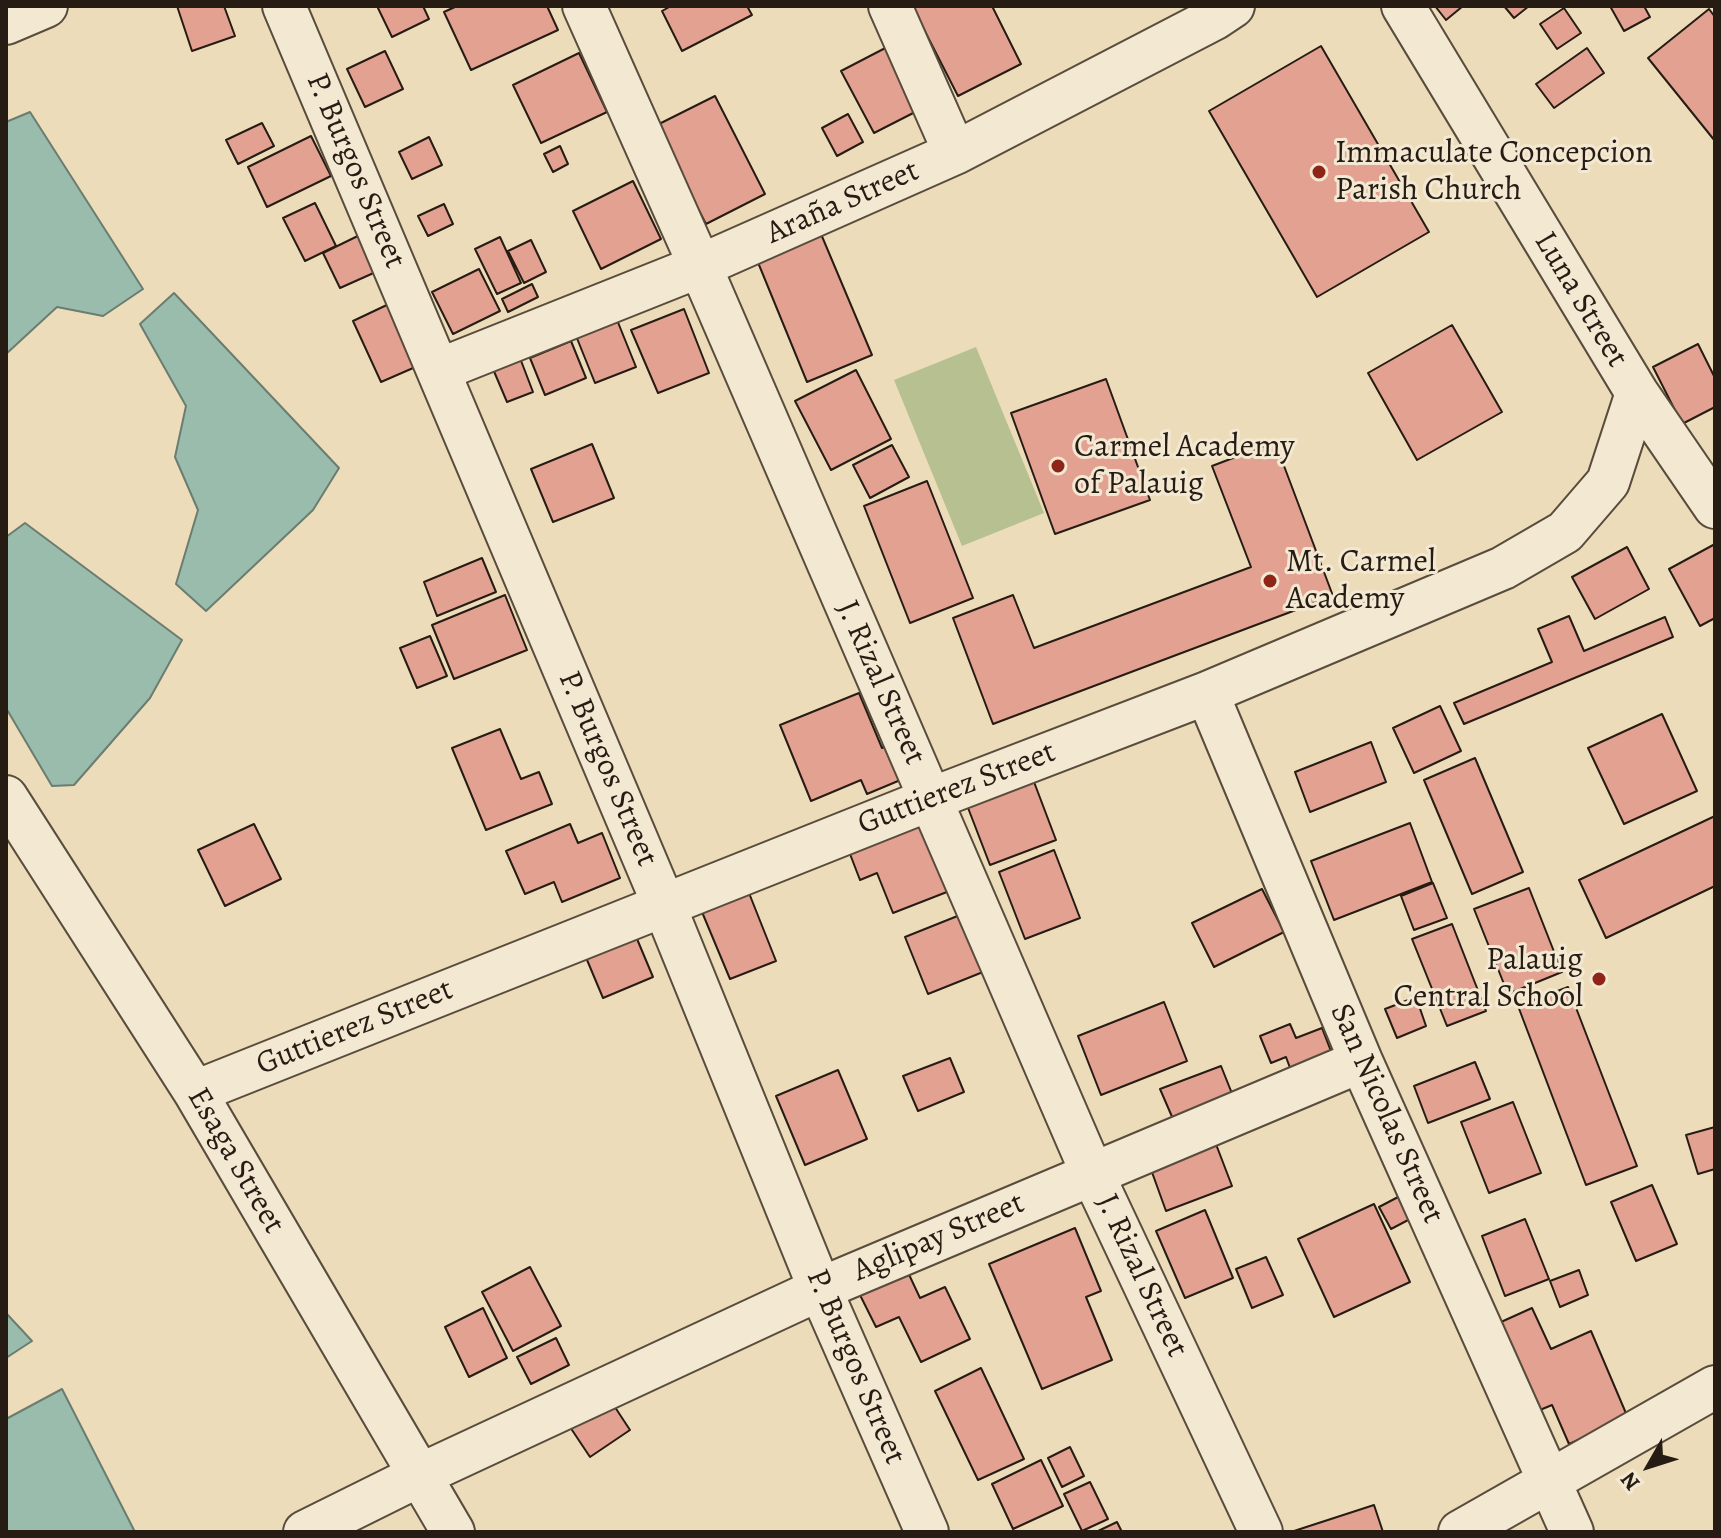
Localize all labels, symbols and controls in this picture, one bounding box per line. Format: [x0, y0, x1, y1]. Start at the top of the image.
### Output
street label: P. Burgos Street [297, 68, 413, 274]
place label: Immaculate Concepcion Parish Church [1335, 135, 1652, 210]
street label: Araña Street [761, 152, 925, 254]
marker: Immaculate Concepcion Parish Church [1310, 163, 1328, 181]
street label: Luna Street [1525, 225, 1635, 375]
place label: Carmel Academy of Palauig [1074, 429, 1294, 504]
marker: Carmel Academy of Palauig [1049, 457, 1067, 475]
place label: Mt. Carmel Academy [1286, 544, 1436, 619]
marker: Mt. Carmel Academy [1261, 572, 1279, 590]
street label: J. Rizal Street [827, 595, 933, 771]
street label: P. Burgos Street [549, 666, 665, 872]
street label: Guttierez Street [853, 734, 1061, 844]
place label: Palauig Central School [1394, 942, 1583, 1017]
marker: Palauig Central School [1590, 970, 1608, 988]
street label: Guttierez Street [251, 971, 459, 1085]
street label: San Nicolas Street [1320, 998, 1452, 1230]
street label: Esaga Street [178, 1081, 292, 1241]
street label: Aglipay Street [848, 1185, 1030, 1291]
street label: J. Rizal Street [1087, 1188, 1195, 1364]
street label: P. Burgos Street [797, 1264, 913, 1470]
north arrow [1609, 1426, 1689, 1506]
text: N [1614, 1465, 1647, 1497]

